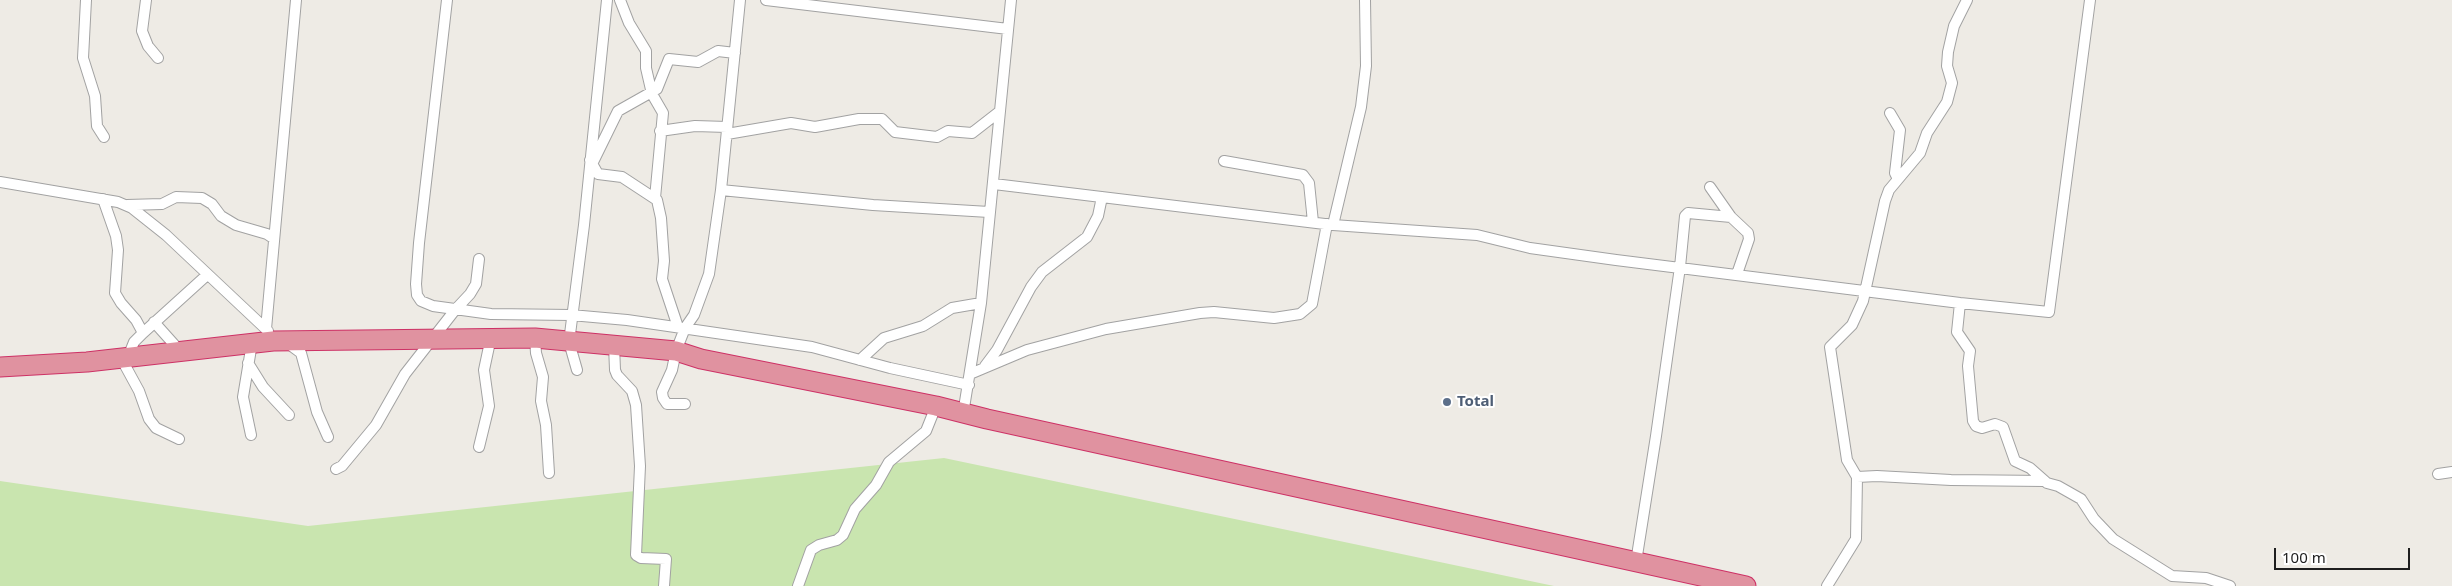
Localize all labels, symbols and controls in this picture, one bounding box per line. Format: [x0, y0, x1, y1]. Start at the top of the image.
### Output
place label: Total [1457, 393, 1494, 411]
marker: Total [1441, 396, 1453, 408]
scale bar [2277, 538, 2413, 570]
text: 100 m [2282, 547, 2326, 567]

